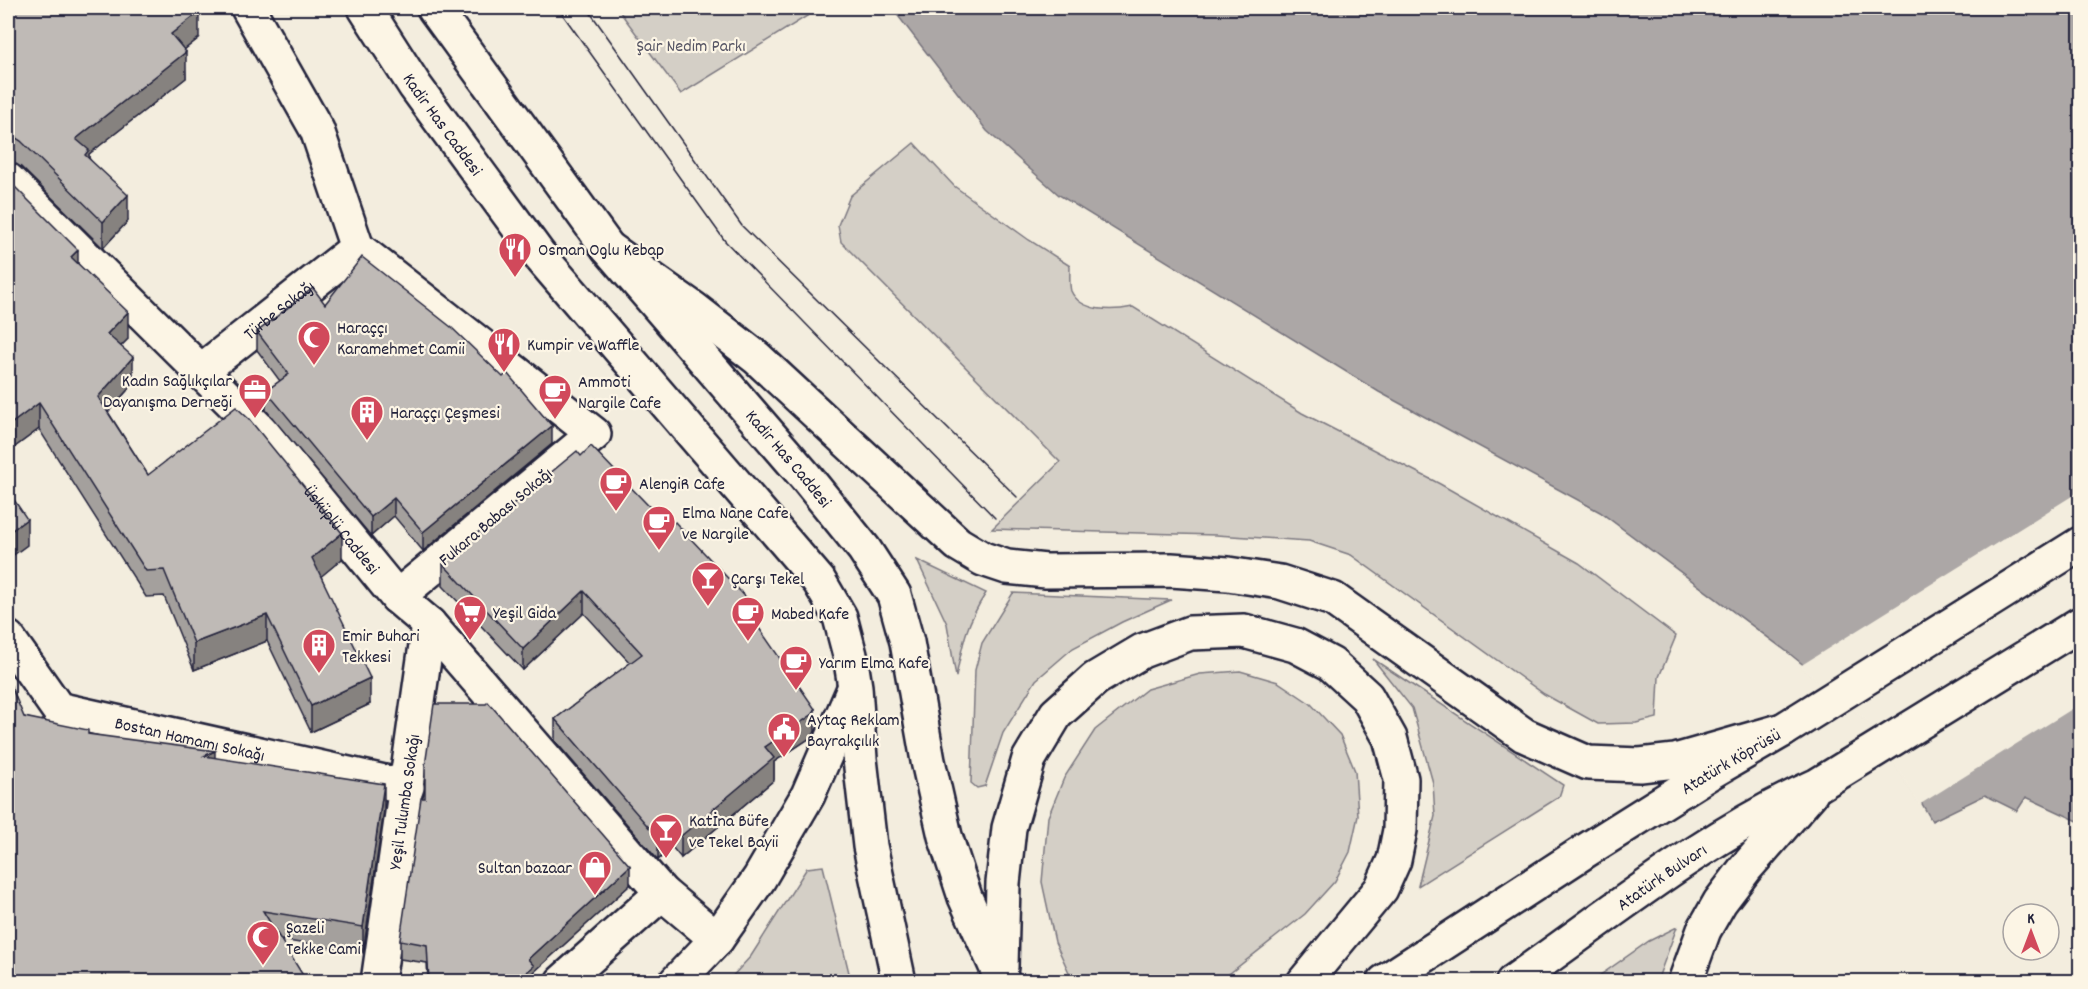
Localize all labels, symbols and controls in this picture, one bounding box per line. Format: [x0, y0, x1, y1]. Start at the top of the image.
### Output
park label: Şair Nedim Parkı [637, 35, 745, 60]
street label: Kadir Has Caddesi [395, 69, 487, 182]
restaurant icon: Osman Oglu Kebap [497, 231, 533, 278]
place label: Osman Oglu Kebap [538, 239, 664, 264]
street label: Türbe Sokağı [239, 276, 321, 348]
place label: Haraççı Karamehmet Camii [337, 317, 465, 363]
mosque icon: Haraççı Karamehmet Camii [296, 319, 332, 366]
restaurant icon: Kumpir ve Waffle [486, 326, 522, 373]
place label: Kumpir ve Waffle [527, 334, 640, 359]
place label: Kadın Sağlıkçılar Dayanışma Derneği [103, 370, 232, 416]
place label: Ammoti Nargile Cafe [578, 371, 661, 417]
office icon: Kadın Sağlıkçılar Dayanışma Derneği [237, 372, 273, 419]
cafe icon: Ammoti Nargile Cafe [537, 373, 573, 420]
building icon: Haraççı Çeşmesi [349, 394, 385, 441]
place label: Haraççı Çeşmesi [390, 402, 500, 427]
street label: Kadir Has Caddesi [738, 405, 836, 514]
street label: Fukara Babası Sokağı [434, 463, 559, 573]
cafe icon: AlengiR Cafe [598, 465, 634, 512]
place label: AlengiR Cafe [639, 473, 725, 498]
street label: Üsküplü Caddesi [296, 481, 384, 581]
place label: Elma Nane Cafe ve Nargile [682, 502, 789, 548]
cafe icon: Elma Nane Cafe ve Nargile [641, 504, 677, 551]
bar icon: Çarşı Tekel [690, 560, 726, 607]
place label: Çarşı Tekel [731, 568, 805, 593]
supermarket icon: Yeşil Gida [452, 594, 488, 641]
cafe icon: Mabed Kafe [730, 595, 766, 642]
place label: Yeşil Gida [493, 602, 557, 627]
place label: Mabed Kafe [771, 603, 849, 628]
place label: Emir Buhari Tekkesi [342, 625, 420, 671]
building icon: Emir Buhari Tekkesi [301, 627, 337, 674]
cafe icon: Yarım Elma Kafe [778, 644, 814, 691]
place label: Yarım Elma Kafe [819, 652, 929, 677]
place label: Aytaç Reklam Bayrakçılık [807, 709, 900, 755]
public building icon: Aytaç Reklam Bayrakçılık [766, 711, 802, 758]
street label: Bostan Hamamı Sokağı [112, 712, 267, 770]
street label: Atatürk Köprüsü [1677, 724, 1786, 802]
street label: Yeşil Tulumba Sokağı [384, 733, 428, 872]
place label: Katİna Büfe ve Tekel Bayii [689, 810, 778, 856]
bar icon: Katİna Büfe ve Tekel Bayii [648, 812, 684, 859]
street label: Atatürk Bulvarı [1613, 839, 1713, 918]
shop icon: Sultan bazaar [577, 849, 613, 896]
place label: Sultan bazaar [478, 857, 572, 882]
north arrow [2001, 902, 2061, 962]
text: K [2027, 908, 2035, 931]
place label: Şazeli Tekke Cami [286, 917, 361, 963]
mosque icon: Şazeli Tekke Cami [245, 919, 281, 966]

